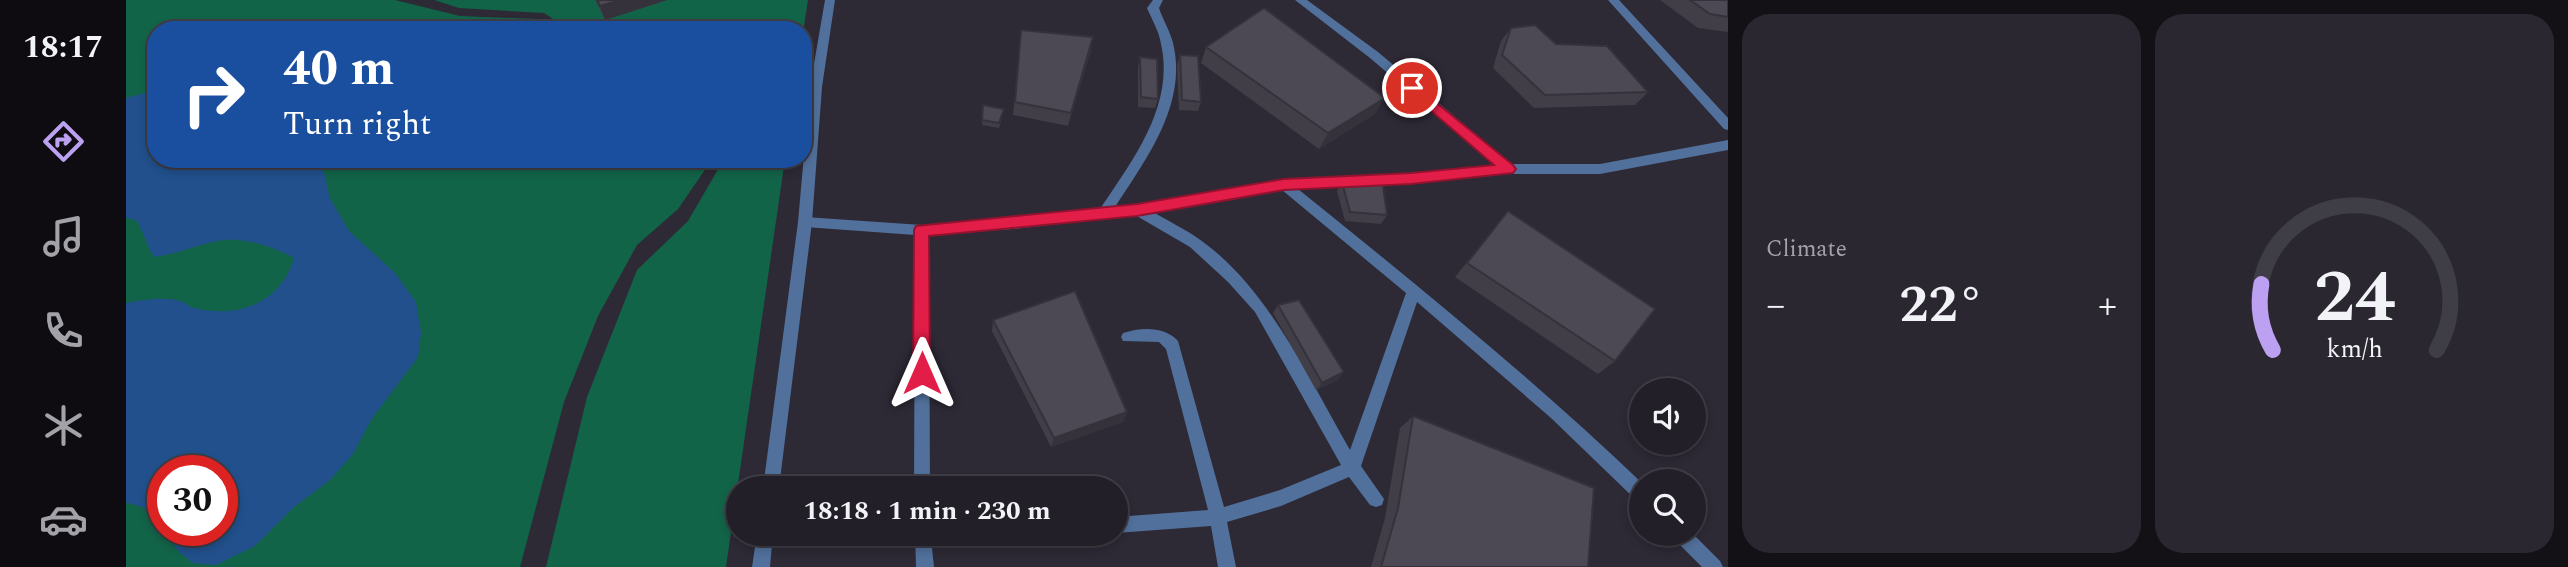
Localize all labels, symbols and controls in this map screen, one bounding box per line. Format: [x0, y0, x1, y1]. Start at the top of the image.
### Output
text: 18:17 [23, 23, 103, 72]
text: 40 m [283, 32, 394, 107]
icon: right [168, 49, 259, 140]
pin [1382, 58, 1442, 118]
icon: arrive [1393, 69, 1431, 107]
text: Turn right [283, 100, 431, 149]
icon: directions [39, 117, 88, 166]
icon: music [39, 212, 88, 261]
text: Climate [1766, 232, 1847, 267]
text: 24 [2314, 243, 2395, 354]
text: 22° [1899, 266, 1984, 345]
text: − [1766, 277, 1785, 335]
text: + [2098, 277, 2117, 335]
icon: phone [39, 306, 88, 355]
text: km/h [2326, 330, 2383, 368]
position arrow [885, 336, 959, 410]
map controls [1629, 378, 1706, 546]
button: sound [1629, 378, 1706, 455]
icon: climate [39, 401, 88, 450]
speed limit sign: 30 [147, 455, 238, 546]
button: search [1629, 469, 1706, 546]
text: 18:18 · 1 min · 230 m [803, 491, 1051, 531]
icon: car [39, 495, 88, 544]

